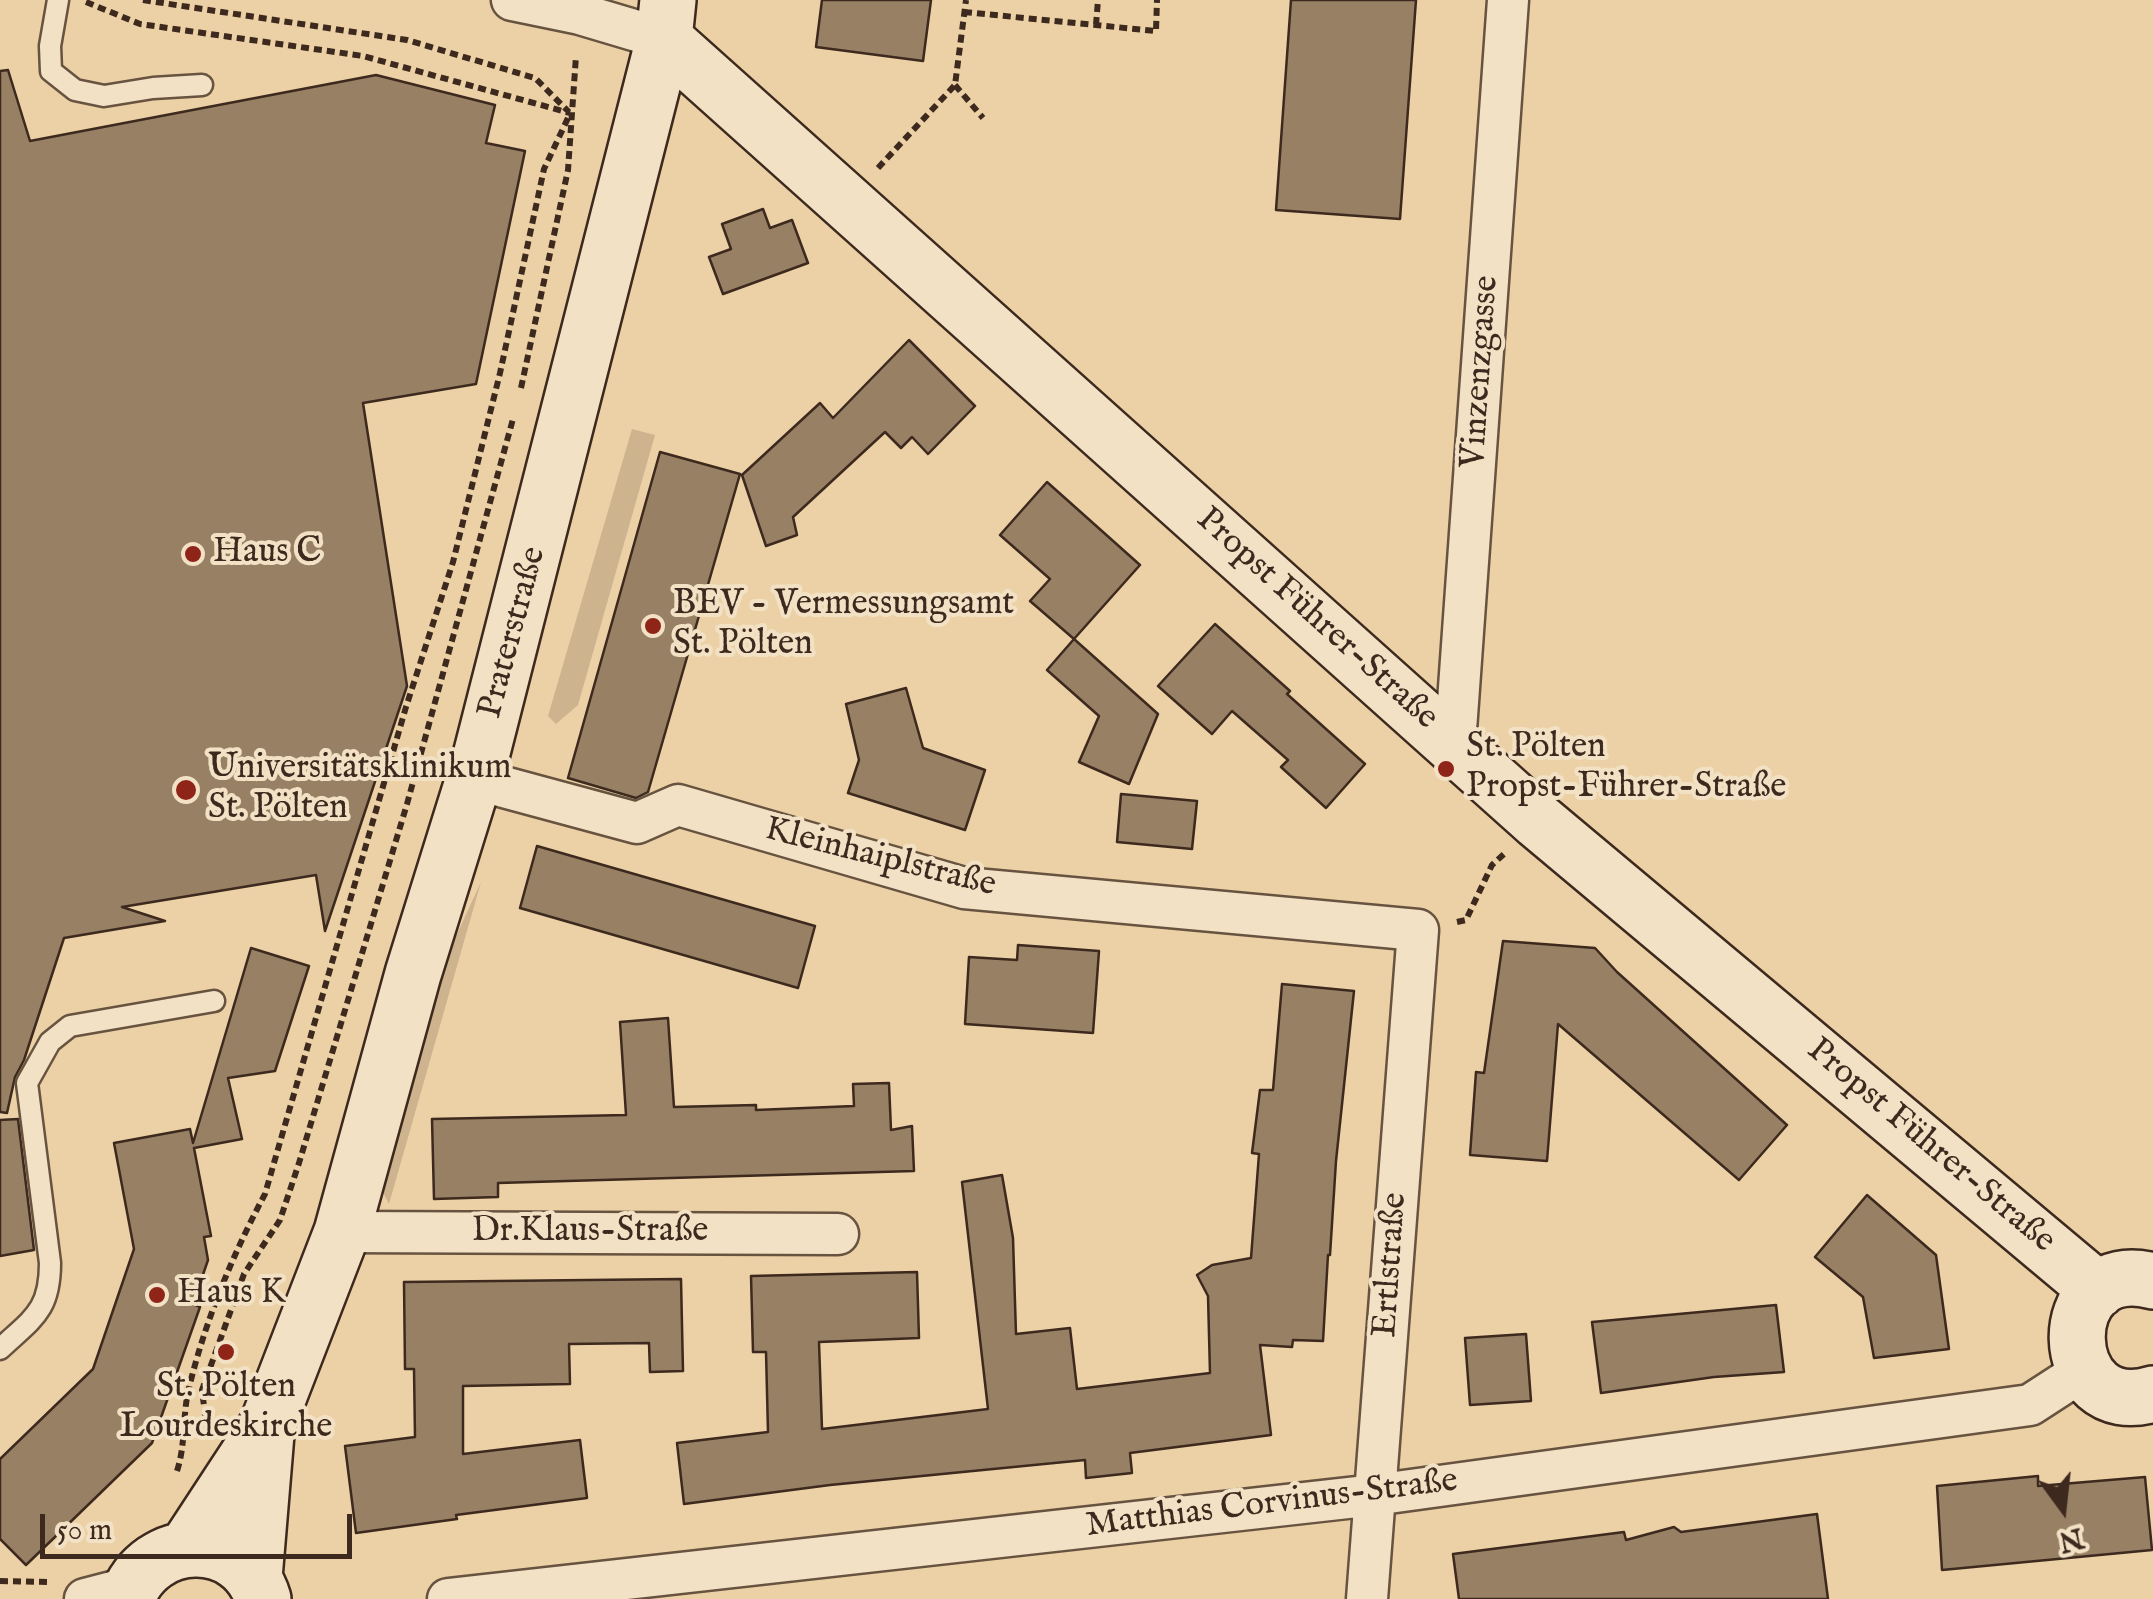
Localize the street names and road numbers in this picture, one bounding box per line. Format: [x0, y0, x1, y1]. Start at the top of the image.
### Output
street label: Vinzenzgasse [1454, 274, 1510, 470]
street label: Propst Führer-Straße [1186, 500, 1446, 740]
street label: Praterstraße [471, 543, 557, 723]
street label: Kleinhaiplstraße [760, 810, 1000, 908]
street label: Propst Führer-Straße [1797, 1031, 2063, 1263]
street label: Ertlstraße [1366, 1191, 1418, 1339]
street label: Dr.Klaus-Straße [472, 1212, 708, 1254]
street label: Matthias Corvinus-Straße [1084, 1461, 1460, 1549]

